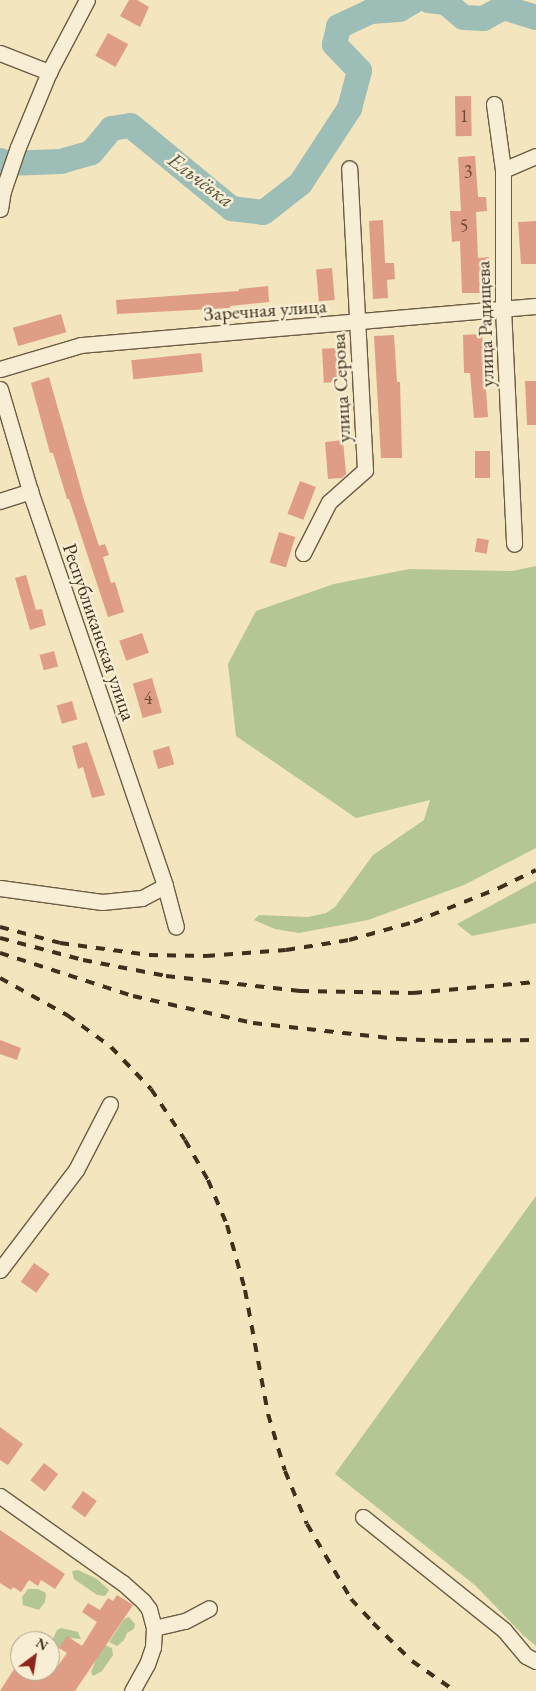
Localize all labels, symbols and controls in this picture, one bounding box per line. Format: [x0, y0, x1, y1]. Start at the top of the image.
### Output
house number: 1 [460, 105, 468, 127]
water label: Ельчёвка [163, 147, 239, 213]
house number: 3 [464, 161, 472, 183]
house number: 5 [460, 215, 468, 237]
street label: улица Радищева [471, 260, 499, 388]
street label: Заречная улица [203, 294, 327, 326]
street label: улица Серова [326, 333, 356, 443]
street label: Республиканская улица [57, 540, 141, 724]
house number: 4 [144, 687, 152, 709]
north arrow [10, 1631, 60, 1681]
text: N [33, 1633, 52, 1655]

